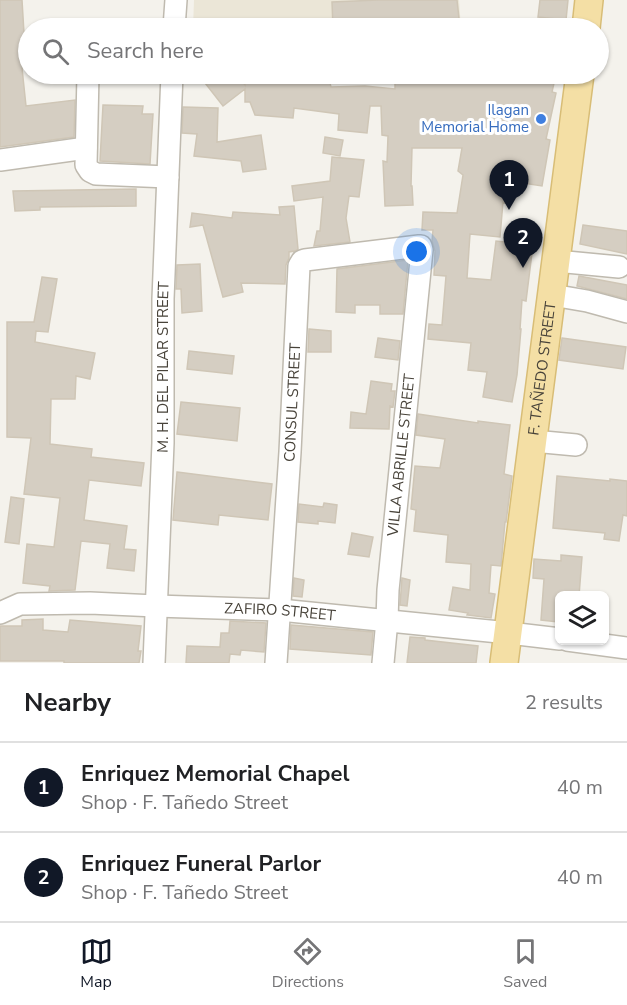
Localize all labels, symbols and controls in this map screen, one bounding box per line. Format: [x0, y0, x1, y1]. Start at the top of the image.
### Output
search box [18, 18, 609, 84]
icon: search [39, 35, 72, 68]
text: Search here [87, 36, 204, 66]
place label: Ilagan Memorial Home [421, 100, 529, 137]
marker: Ilagan Memorial Home [534, 112, 548, 126]
pin: 1 [490, 160, 528, 210]
pin: 2 [504, 218, 542, 268]
your location [402, 237, 431, 266]
street label: M. H. DEL PILAR STREET [153, 281, 174, 453]
street label: F. TAÑEDO STREET [523, 300, 561, 437]
street label: CONSUL STREET [279, 343, 305, 463]
street label: VILLA ABRILLE STREET [382, 373, 419, 538]
map controls [555, 591, 609, 645]
button: layers [555, 591, 609, 645]
street label: ZAFIRO STREET [224, 598, 336, 626]
text: Nearby [24, 685, 111, 720]
text: 2 results [525, 689, 603, 716]
text: Enriquez Memorial Chapel [81, 759, 350, 789]
text: 1 [38, 774, 50, 801]
text: 40 m [557, 774, 603, 801]
text: Shop · F. Tañedo Street [81, 789, 288, 816]
text: Enriquez Funeral Parlor [81, 849, 321, 879]
text: 2 [38, 864, 50, 891]
text: 40 m [557, 864, 603, 891]
text: Shop · F. Tañedo Street [81, 879, 288, 906]
tab: Map [80, 935, 113, 993]
tab: Directions [272, 935, 344, 993]
tab: Saved [503, 935, 547, 993]

